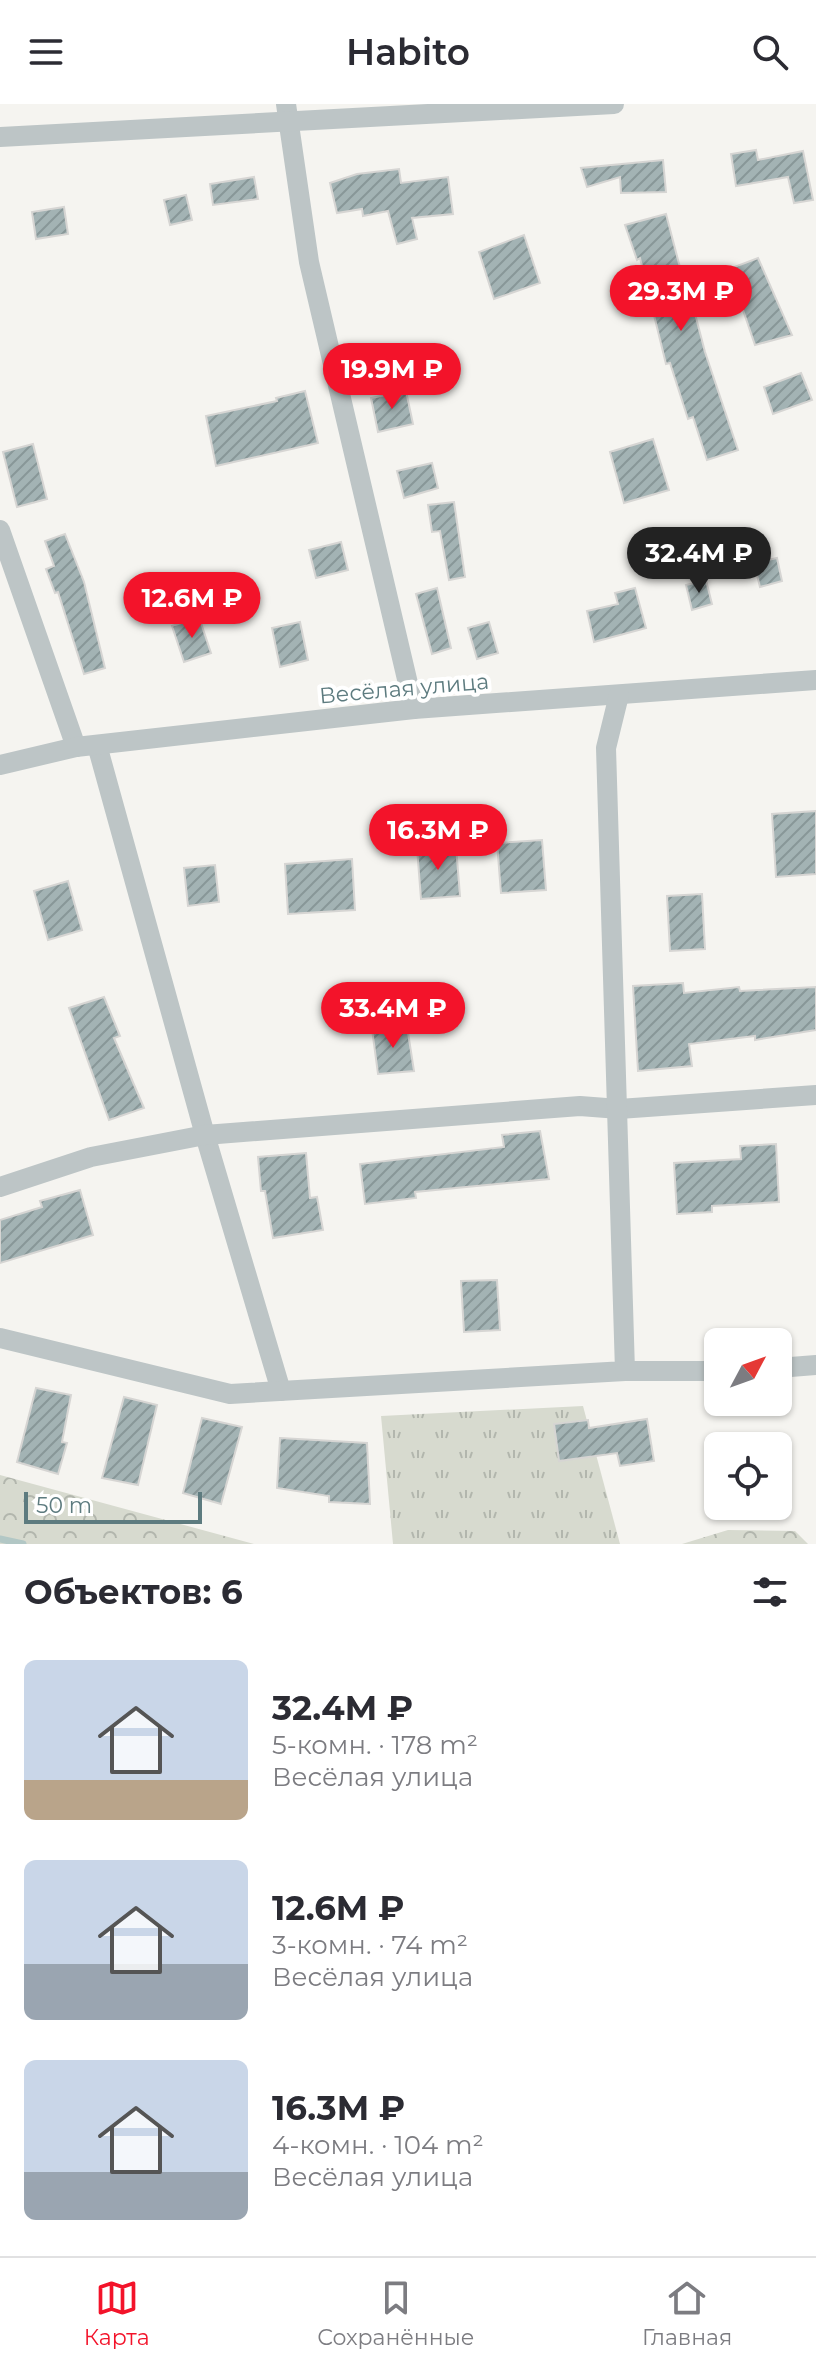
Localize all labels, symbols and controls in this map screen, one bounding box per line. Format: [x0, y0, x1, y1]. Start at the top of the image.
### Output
icon: menu [24, 30, 68, 74]
text: Habito [346, 30, 470, 74]
icon: search [748, 30, 792, 74]
pin: 29.3M ₽ [607, 265, 755, 333]
text: 29.3M ₽ [628, 275, 734, 307]
pin: 19.9M ₽ [318, 343, 466, 411]
text: 19.9M ₽ [341, 353, 443, 385]
pin: 32.4M ₽ [625, 527, 773, 595]
text: 32.4M ₽ [645, 537, 753, 569]
pin: 12.6M ₽ [118, 572, 266, 640]
text: 12.6M ₽ [141, 582, 243, 614]
street label: Весёлая улица [318, 668, 490, 709]
pin: 16.3M ₽ [364, 804, 512, 872]
text: 16.3M ₽ [387, 814, 489, 846]
pin: 33.4M ₽ [319, 982, 467, 1050]
text: 33.4M ₽ [339, 992, 447, 1024]
north arrow [704, 1328, 792, 1416]
map controls [704, 1328, 792, 1520]
button: locate [704, 1432, 792, 1520]
scale bar [24, 1488, 202, 1524]
text: 50 m [36, 1492, 92, 1519]
icon: filters [748, 1570, 792, 1614]
text: Объектов: 6 [24, 1571, 243, 1613]
text: 32.4M ₽ [272, 1687, 413, 1729]
icon: home [88, 1692, 184, 1788]
text: 5-комн. · 178 m² [272, 1729, 478, 1761]
text: Весёлая улица [272, 1761, 473, 1793]
text: 12.6M ₽ [272, 1887, 404, 1929]
icon: home [88, 1892, 184, 1988]
text: 3-комн. · 74 m² [272, 1929, 468, 1961]
text: Весёлая улица [272, 1961, 473, 1993]
text: 16.3M ₽ [272, 2087, 405, 2129]
icon: home [88, 2092, 184, 2188]
text: 4-комн. · 104 m² [272, 2129, 484, 2161]
text: Весёлая улица [272, 2161, 473, 2193]
tab: Карта [84, 2276, 150, 2351]
tab: Сохранённые [317, 2276, 474, 2351]
tab: Главная [642, 2276, 732, 2351]

